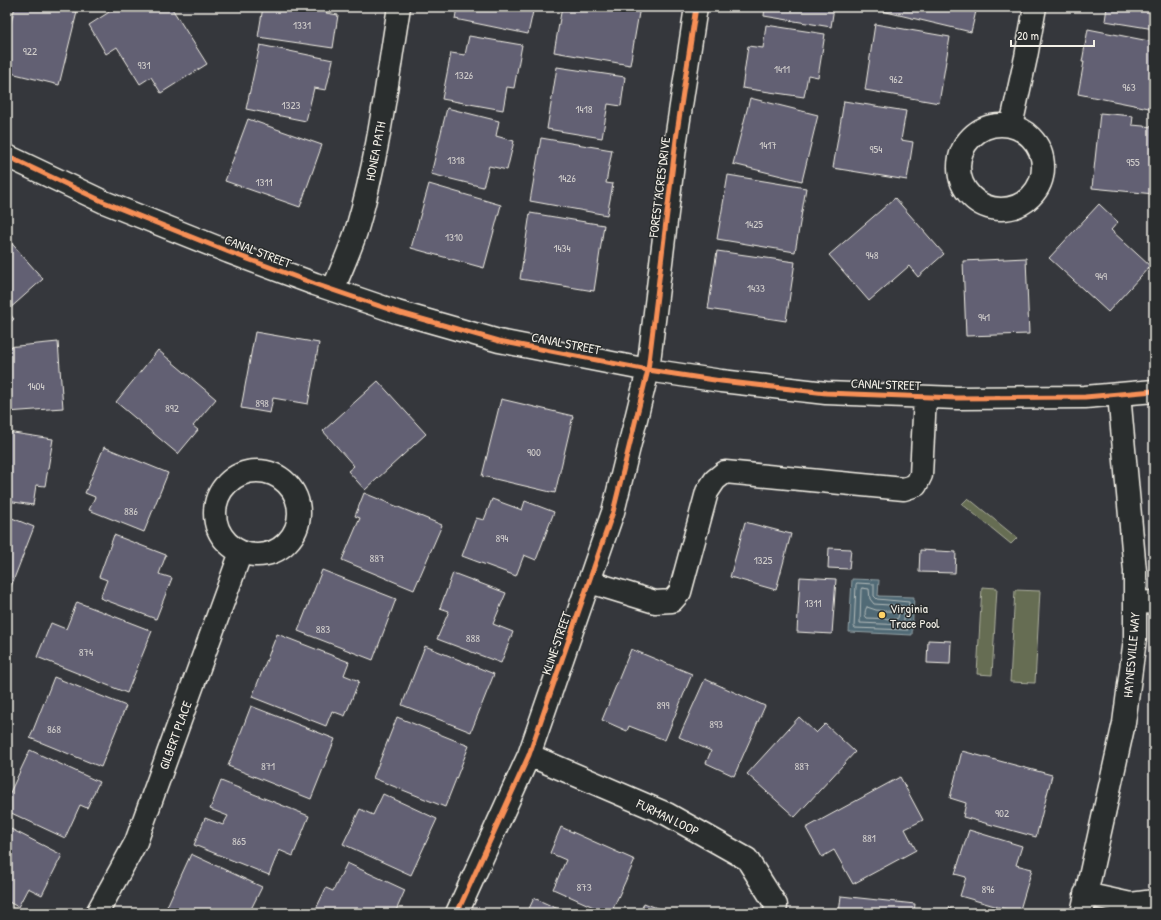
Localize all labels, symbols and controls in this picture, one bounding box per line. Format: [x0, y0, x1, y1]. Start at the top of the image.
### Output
house number: 1331 [293, 18, 311, 32]
scale bar [1011, 22, 1094, 48]
text: 20 m [1017, 27, 1039, 44]
house number: 922 [23, 44, 37, 58]
house number: 931 [138, 58, 150, 72]
house number: 1411 [774, 62, 790, 76]
house number: 1326 [455, 68, 474, 82]
house number: 962 [889, 72, 903, 86]
house number: 963 [1122, 80, 1136, 94]
house number: 1323 [282, 98, 301, 112]
house number: 1418 [576, 102, 593, 116]
street label: HONEA PATH [360, 120, 390, 182]
street label: FOREST ACRES DRIVE [644, 136, 674, 239]
house number: 1417 [759, 138, 777, 152]
house number: 954 [870, 142, 882, 156]
house number: 1318 [447, 153, 465, 167]
house number: 955 [1126, 155, 1140, 169]
house number: 1426 [558, 171, 576, 185]
house number: 1311 [256, 175, 272, 189]
house number: 1425 [745, 217, 763, 231]
street label: CANAL STREET [222, 230, 295, 272]
house number: 1310 [445, 230, 463, 244]
house number: 1434 [553, 241, 571, 255]
house number: 948 [866, 248, 879, 262]
house number: 949 [1095, 269, 1107, 283]
house number: 1433 [747, 281, 765, 295]
house number: 941 [978, 310, 990, 324]
street label: CANAL STREET [530, 327, 603, 359]
street label: CANAL STREET [851, 374, 922, 394]
house number: 1404 [27, 379, 45, 393]
house number: 898 [255, 396, 269, 410]
house number: 892 [165, 401, 179, 415]
house number: 900 [527, 445, 541, 459]
house number: 886 [124, 504, 139, 518]
house number: 894 [496, 531, 508, 545]
house number: 887 [370, 551, 384, 565]
house number: 1325 [754, 553, 773, 567]
house number: 1311 [805, 596, 821, 610]
place label: Virginia Trace Pool [890, 599, 940, 632]
street label: KLINE STREET [537, 608, 576, 677]
marker: Virginia Trace Pool [877, 610, 887, 620]
street label: HAYNESVILLE WAY [1118, 611, 1144, 698]
house number: 883 [316, 622, 330, 636]
house number: 888 [466, 631, 480, 645]
house number: 874 [79, 645, 93, 659]
street label: GILBERT PLACE [154, 698, 196, 772]
house number: 899 [657, 698, 669, 712]
house number: 893 [709, 717, 723, 731]
house number: 868 [47, 722, 61, 736]
house number: 871 [261, 759, 275, 773]
house number: 887 [795, 759, 809, 773]
street label: FURMAN LOOP [633, 794, 702, 840]
house number: 902 [995, 806, 1009, 820]
house number: 881 [862, 831, 876, 845]
house number: 865 [232, 834, 246, 848]
house number: 873 [576, 880, 592, 894]
house number: 896 [981, 882, 995, 896]

